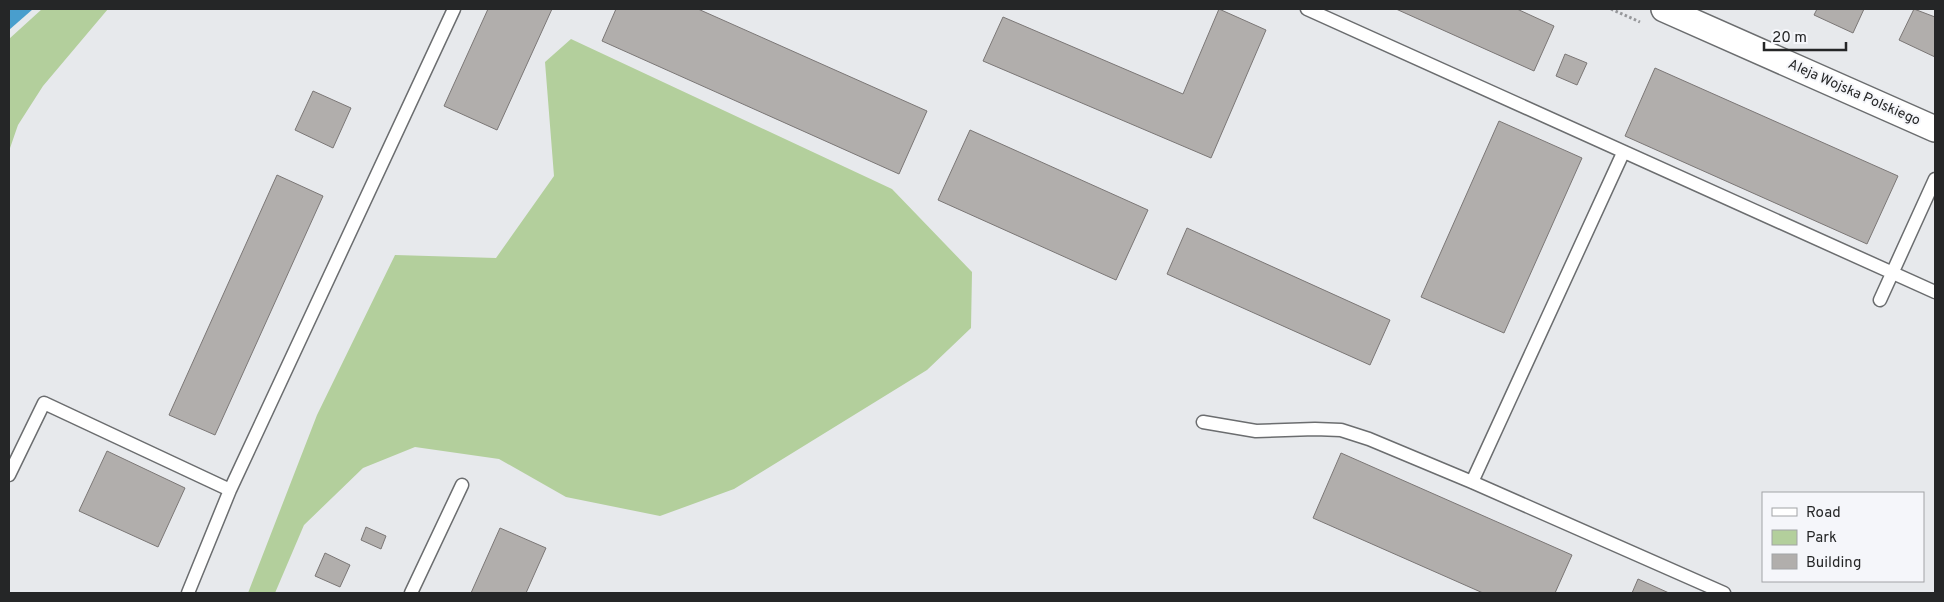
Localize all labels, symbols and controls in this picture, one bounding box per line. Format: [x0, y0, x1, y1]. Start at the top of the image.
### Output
scale bar [1764, 20, 1846, 52]
text: 20 m [1772, 29, 1807, 48]
street label: Aleja Wojska Polskiego [1785, 56, 1923, 130]
legend [1762, 492, 1924, 582]
text: Road [1806, 504, 1841, 523]
text: Park [1806, 529, 1837, 548]
text: Building [1806, 554, 1861, 573]

